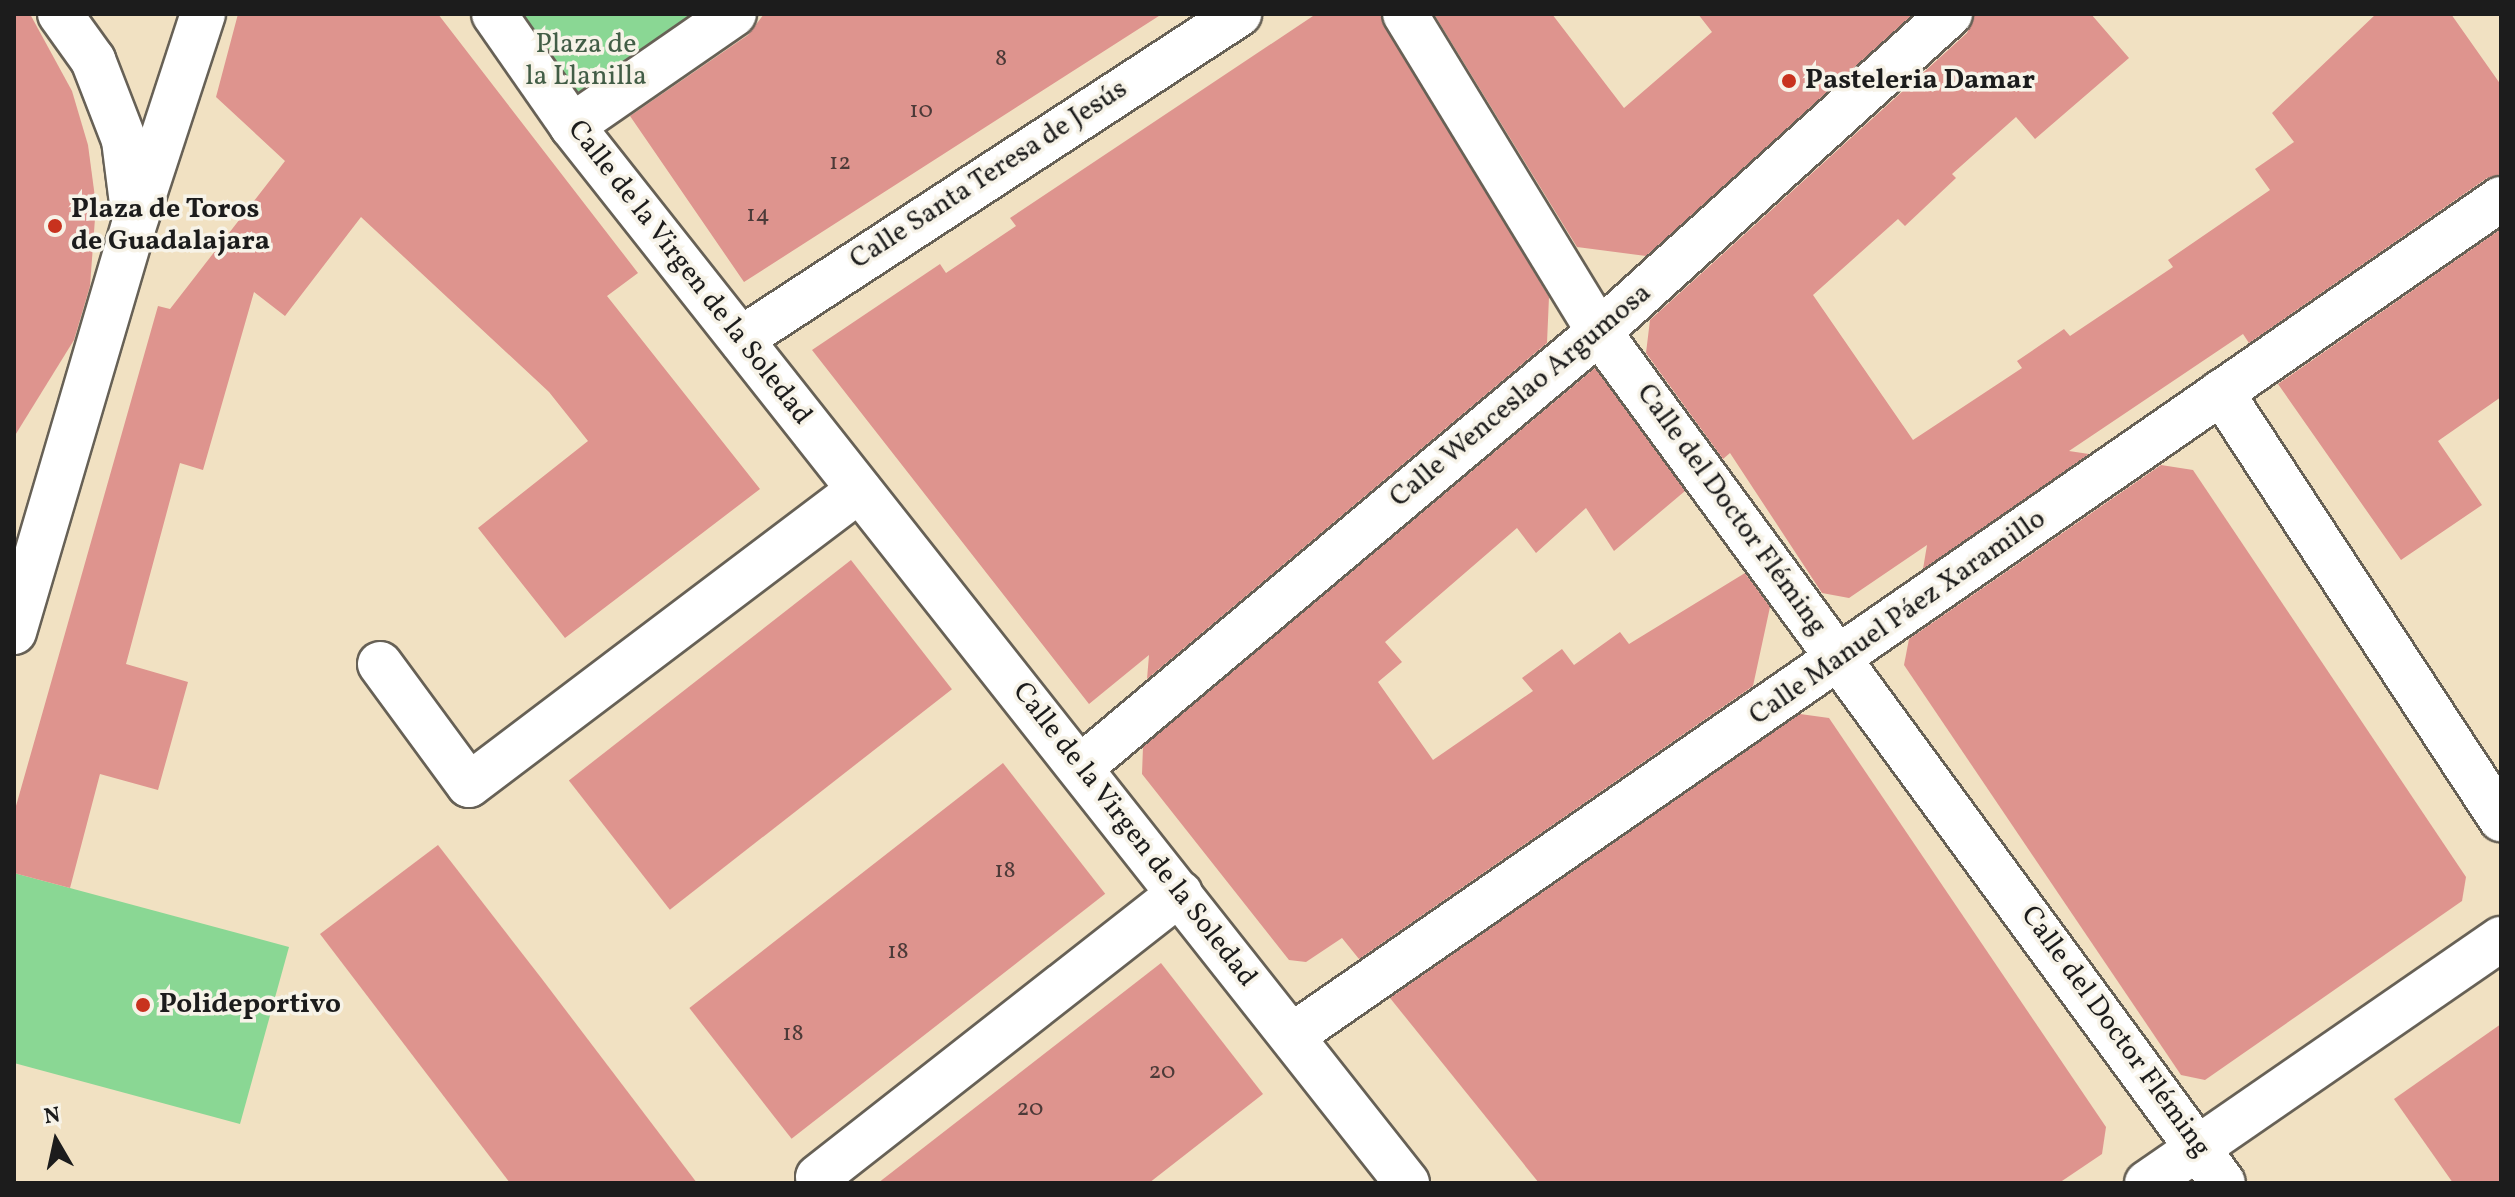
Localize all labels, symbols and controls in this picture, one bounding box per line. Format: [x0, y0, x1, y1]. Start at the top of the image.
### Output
park label: Plaza de la Llanilla [525, 28, 647, 94]
house number: 8 [995, 46, 1007, 74]
place label: Pasteleria Damar [1805, 64, 2035, 98]
marker: Pasteleria Damar [1780, 72, 1798, 90]
street label: Calle Santa Teresa de Jesús [844, 73, 1134, 277]
house number: 10 [909, 98, 933, 126]
street label: Calle de la Virgen de la Soledad [559, 114, 819, 432]
house number: 12 [829, 150, 851, 178]
place label: Plaza de Toros de Guadalajara [71, 193, 270, 259]
house number: 14 [746, 202, 770, 230]
marker: Plaza de Toros de Guadalajara [46, 217, 64, 235]
street label: Calle Wenceslao Argumosa [1383, 277, 1659, 515]
street label: Calle del Doctor Fléming [1629, 378, 1833, 642]
street label: Calle Manuel Páez Xaramillo [1743, 503, 2053, 733]
street label: Calle de la Virgen de la Soledad [1004, 676, 1264, 994]
house number: 18 [994, 858, 1016, 886]
street label: Calle del Doctor Fléming [2013, 900, 2217, 1164]
house number: 18 [887, 939, 909, 967]
place label: Polideportivo [159, 988, 341, 1022]
marker: Polideportivo [134, 996, 152, 1014]
house number: 18 [782, 1021, 804, 1049]
house number: 20 [1148, 1059, 1176, 1087]
house number: 20 [1016, 1096, 1044, 1124]
text: N [42, 1100, 62, 1133]
north arrow [16, 1101, 96, 1181]

